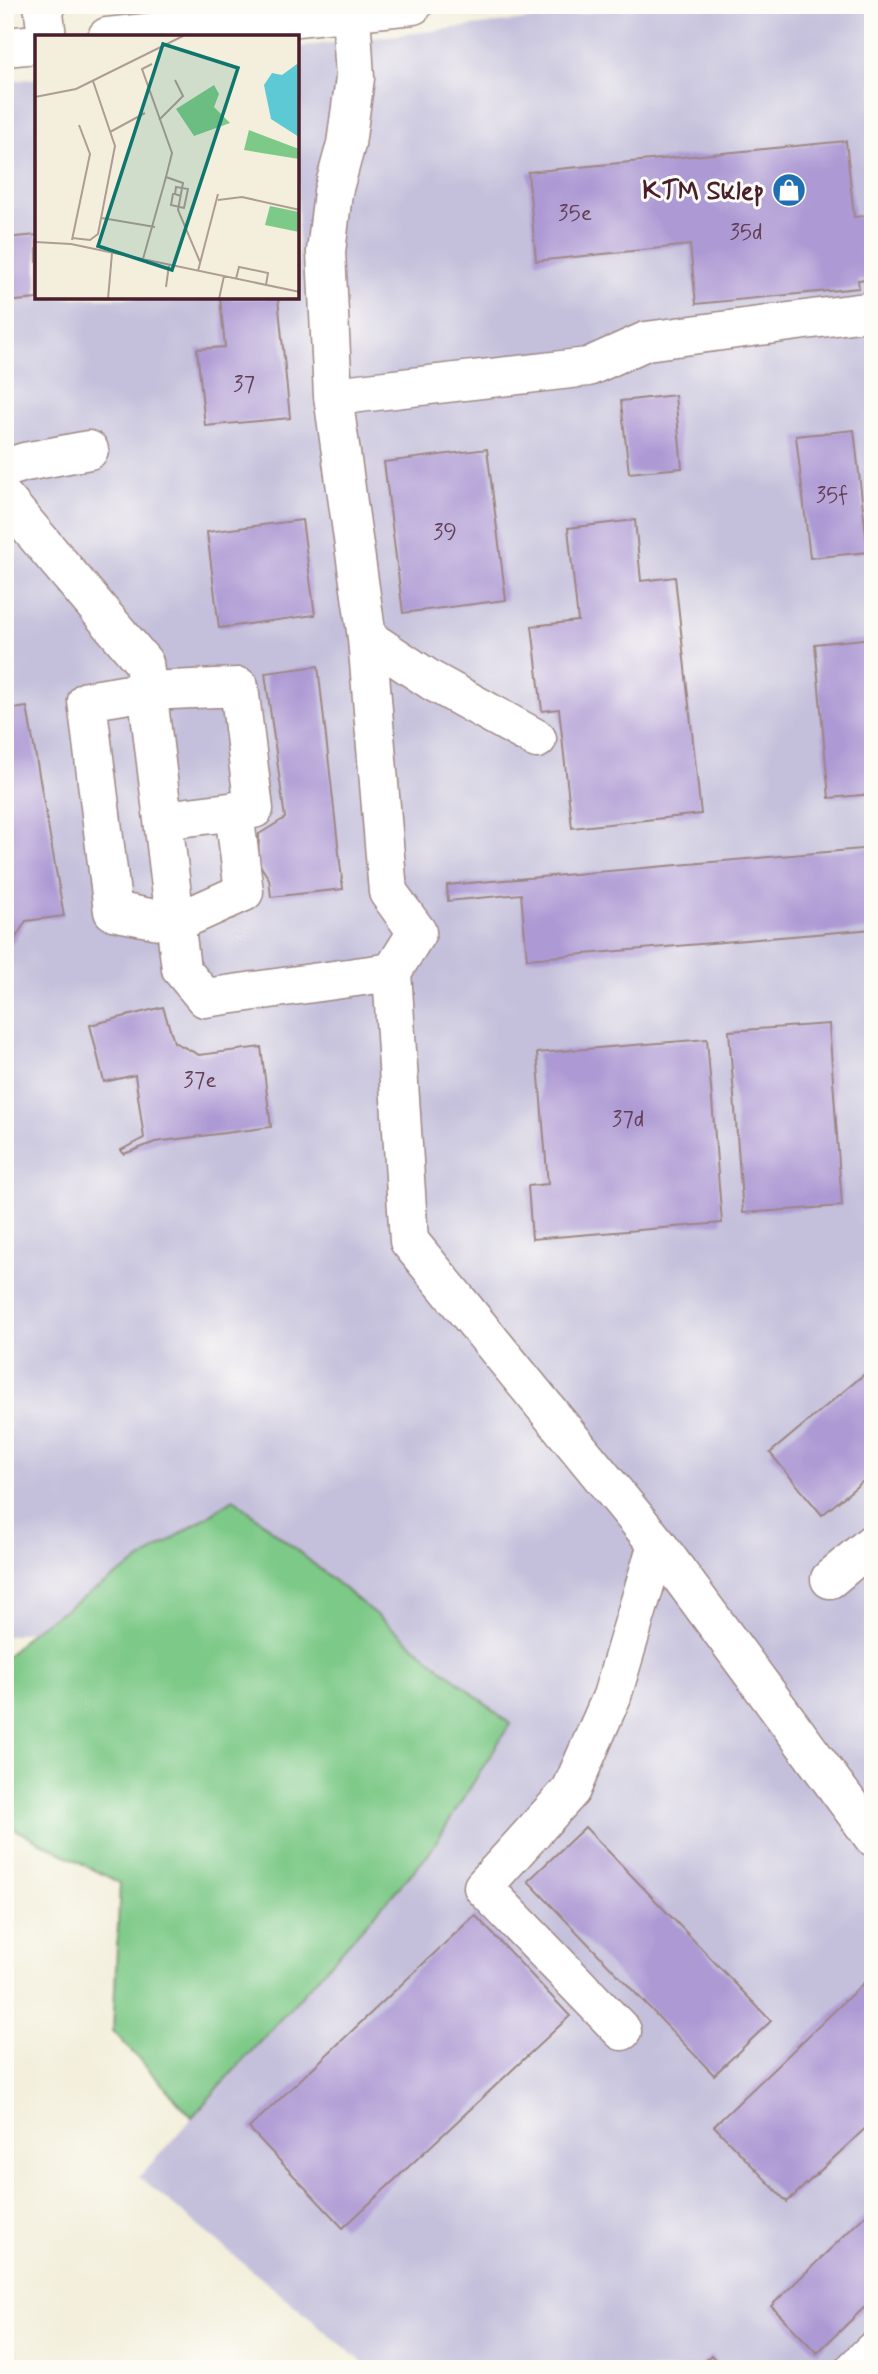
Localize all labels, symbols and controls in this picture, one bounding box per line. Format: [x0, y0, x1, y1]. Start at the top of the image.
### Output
inset map [35, 35, 299, 299]
shop icon: KTM Sklep [770, 171, 808, 209]
place label: KTM Sklep [642, 175, 764, 209]
house number: 35e [558, 199, 592, 229]
house number: 35d [729, 218, 763, 248]
house number: 37 [233, 370, 255, 400]
house number: 35f [816, 481, 848, 511]
house number: 39 [433, 518, 457, 548]
house number: 37e [183, 1066, 217, 1096]
house number: 37d [612, 1105, 644, 1135]

